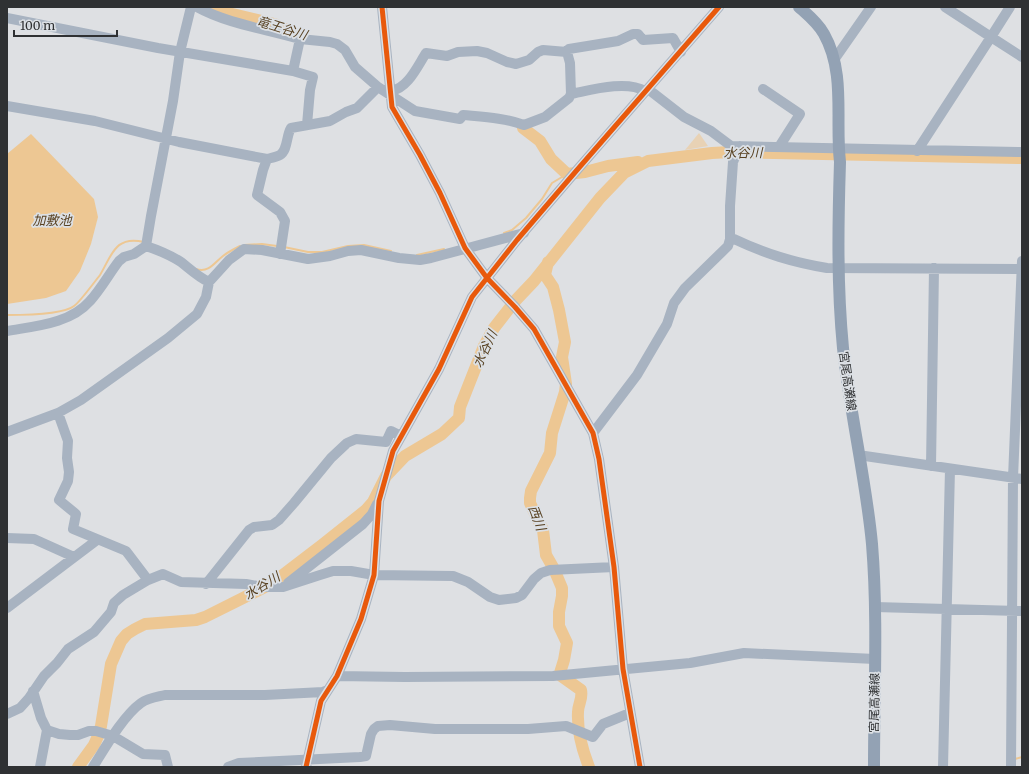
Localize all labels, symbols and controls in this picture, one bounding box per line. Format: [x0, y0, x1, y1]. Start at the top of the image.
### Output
scale bar [14, 12, 117, 38]
water label: 竜王谷川 [255, 12, 311, 44]
text: 100 m [20, 18, 55, 33]
water label: 水谷川 [723, 144, 765, 162]
water label: 加敷池 [32, 212, 73, 229]
water label: 水谷川 [469, 326, 502, 370]
street label: 宮尾高瀬線 [836, 350, 860, 412]
water label: 西川 [524, 503, 550, 535]
water label: 水谷川 [241, 567, 285, 604]
street label: 宮尾高瀬線 [866, 673, 882, 733]

